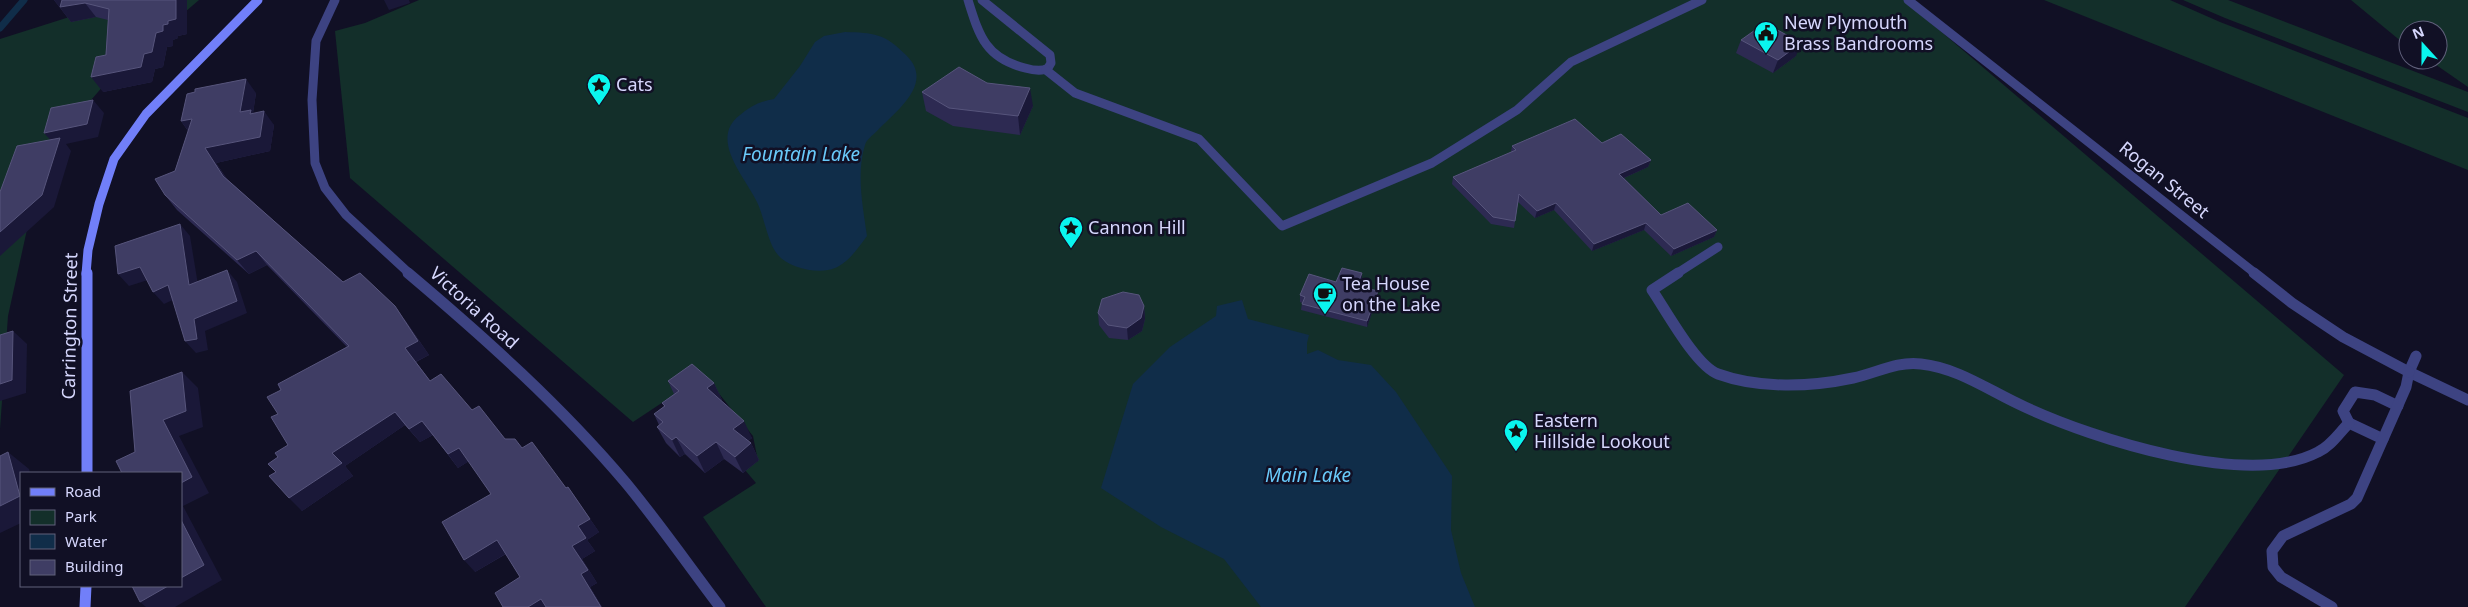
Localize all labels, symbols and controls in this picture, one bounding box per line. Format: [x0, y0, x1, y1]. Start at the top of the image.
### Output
place label: New Plymouth Brass Bandrooms [1784, 10, 1933, 55]
public building icon: New Plymouth Brass Bandrooms [1753, 20, 1779, 54]
north arrow [2398, 20, 2448, 70]
text: N [2409, 21, 2427, 43]
place icon: Cats [586, 72, 612, 106]
place label: Cats [616, 72, 653, 96]
street label: Rogan Street [2115, 135, 2215, 223]
water label: Fountain Lake [742, 141, 860, 167]
place icon: Cannon Hill [1058, 215, 1084, 249]
place label: Cannon Hill [1088, 215, 1186, 239]
street label: Carrington Street [56, 252, 82, 400]
street label: Victoria Road [425, 261, 524, 354]
place label: Tea House on the Lake [1342, 271, 1440, 316]
cafe icon: Tea House on the Lake [1312, 281, 1338, 315]
place label: Eastern Hillside Lookout [1534, 408, 1670, 453]
place icon: Eastern Hillside Lookout [1503, 418, 1529, 452]
water label: Main Lake [1265, 462, 1351, 488]
legend [20, 472, 182, 587]
text: Road [65, 481, 101, 501]
text: Park [65, 506, 97, 526]
text: Water [65, 531, 107, 551]
text: Building [65, 556, 123, 576]

